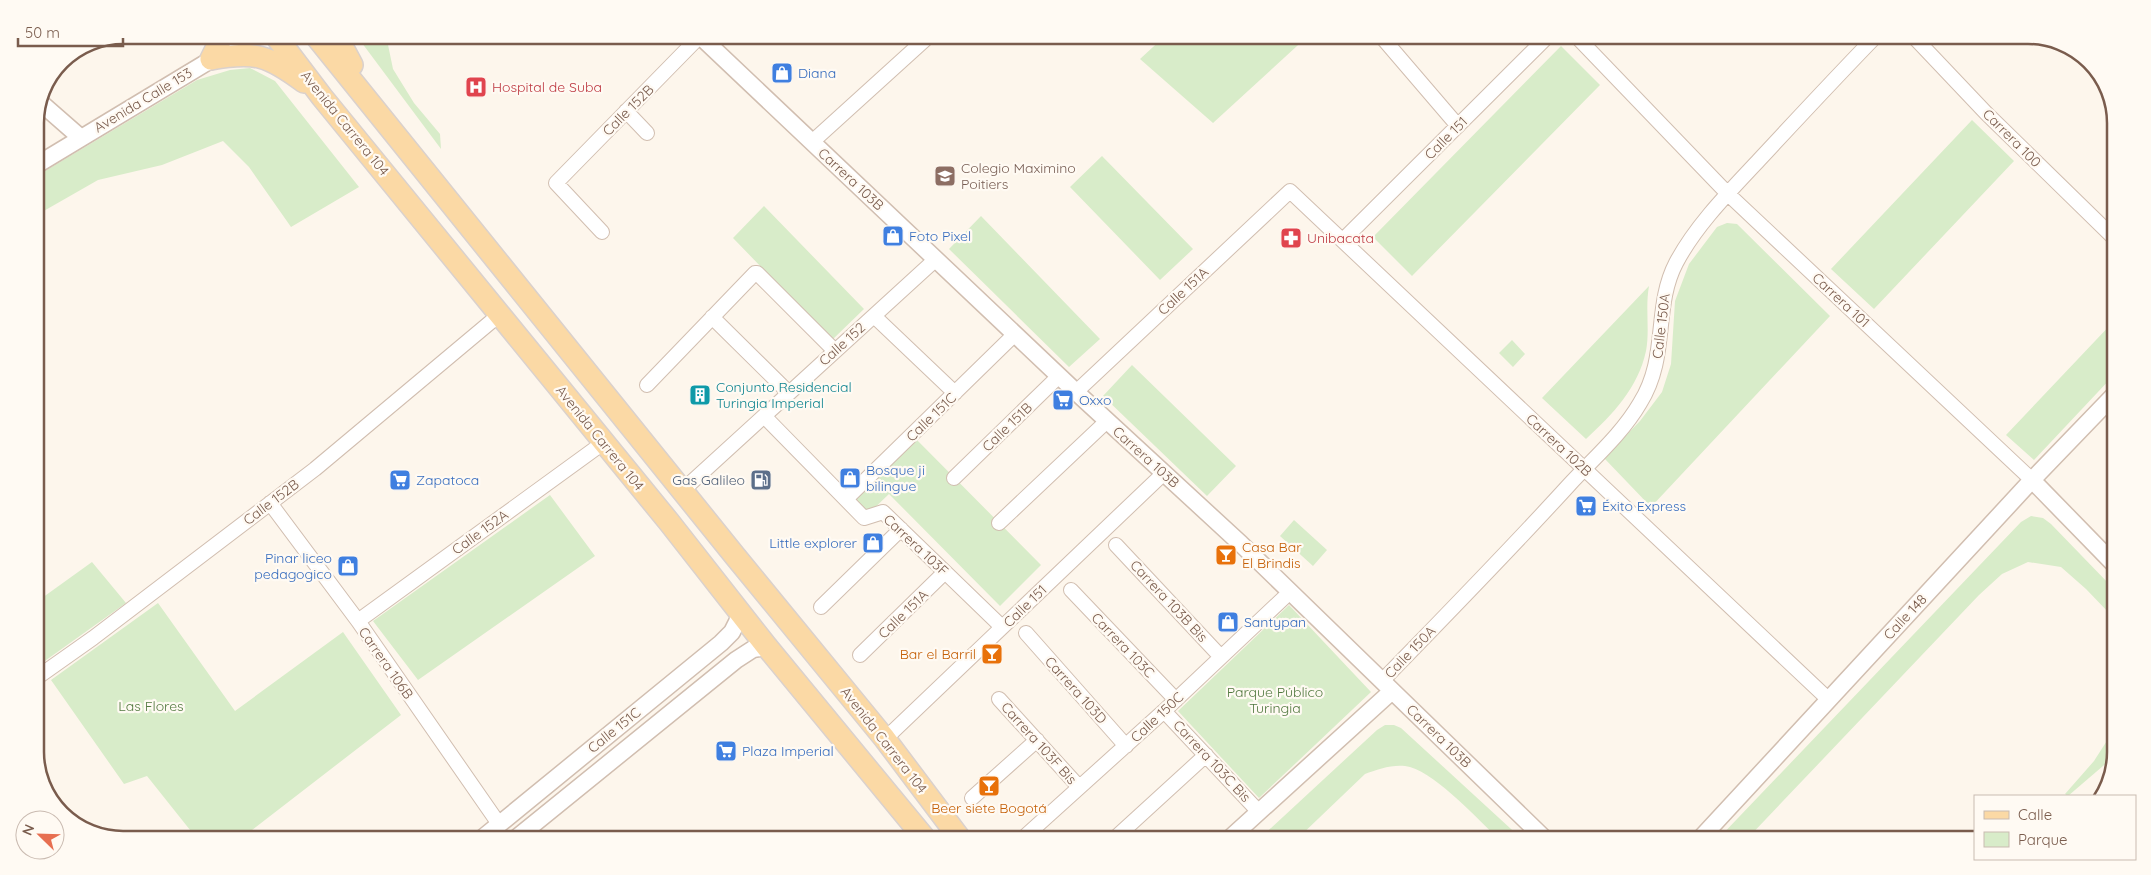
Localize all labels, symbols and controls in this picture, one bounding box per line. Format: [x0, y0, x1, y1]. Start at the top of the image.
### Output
scale bar [18, 15, 122, 47]
text: 50 m [25, 23, 60, 42]
shop icon: Diana [770, 61, 794, 85]
street label: Avenida Calle 153 [91, 64, 195, 136]
place label: Diana [798, 64, 836, 82]
street label: Avenida Carrera 104 [297, 67, 393, 179]
hospital icon: Hospital de Suba [464, 75, 488, 99]
place label: Hospital de Suba [492, 78, 602, 96]
street label: Calle 152B [599, 81, 657, 139]
street label: Carrera 100 [1979, 105, 2045, 171]
street label: Calle 151 [1421, 113, 1471, 163]
street label: Carrera 103B [814, 144, 888, 214]
place label: Colegio Maximino Poitiers [961, 159, 1076, 193]
school or university icon: Colegio Maximino Poitiers [933, 164, 957, 188]
shop icon: Foto Pixel [881, 224, 905, 248]
pharmacy icon: Unibacata [1279, 226, 1303, 250]
place label: Foto Pixel [909, 227, 971, 245]
place label: Unibacata [1307, 229, 1374, 247]
street label: Calle 151A [1154, 263, 1212, 319]
street label: Carrera 101 [1808, 269, 1874, 331]
street label: Calle 150A [1648, 292, 1674, 360]
street label: Calle 152 [815, 318, 869, 370]
place label: Conjunto Residencial Turingia Imperial [716, 378, 852, 412]
street label: Avenida Carrera 104 [552, 382, 648, 494]
building icon: Conjunto Residencial Turingia Imperial [688, 383, 712, 407]
supermarket icon: Oxxo [1051, 388, 1075, 412]
street label: Calle 151C [902, 389, 960, 445]
place label: Oxxo [1079, 391, 1111, 409]
street label: Calle 151B [978, 399, 1036, 455]
street label: Carrera 102B [1522, 410, 1596, 480]
street label: Carrera 103B [1109, 422, 1183, 492]
place label: Bosque ji bilingue [866, 461, 925, 495]
shop icon: Bosque ji bilingue [838, 466, 862, 490]
supermarket icon: Zapatoca [388, 468, 412, 492]
fuel station icon: Gas Galileo [749, 468, 773, 492]
place label: Zapatoca [416, 471, 479, 489]
place label: Gas Galileo [672, 471, 745, 489]
street label: Calle 152B [239, 475, 303, 529]
supermarket icon: Éxito Express [1574, 494, 1598, 518]
place label: Éxito Express [1602, 497, 1686, 515]
street label: Calle 152A [448, 506, 512, 558]
street label: Carrera 103F [880, 510, 952, 580]
shop icon: Little explorer [861, 531, 885, 555]
place label: Little explorer [769, 534, 858, 552]
place label: Casa Bar El Brindis [1242, 538, 1302, 572]
bar icon: Casa Bar El Brindis [1214, 543, 1238, 567]
place label: Pinar liceo pedagogico [254, 549, 332, 583]
shop icon: Pinar liceo pedagogico [336, 554, 360, 578]
street label: Carrera 103B Bis [1126, 556, 1212, 646]
street label: Calle 151 [999, 581, 1051, 631]
street label: Calle 151A [874, 586, 932, 642]
street label: Calle 148 [1879, 591, 1931, 643]
street label: Carrera 103C [1088, 609, 1158, 681]
shop icon: Santypan [1216, 610, 1240, 634]
place label: Santypan [1244, 613, 1306, 631]
street label: Calle 150A [1381, 622, 1439, 682]
street label: Carrera 106B [355, 624, 417, 702]
bar icon: Bar el Barril [980, 642, 1004, 666]
place label: Bar el Barril [900, 645, 976, 663]
street label: Carrera 103D [1041, 653, 1111, 727]
street label: Avenida Carrera 104 [837, 683, 931, 797]
park label: Parque Público Turingia [1227, 683, 1323, 717]
street label: Calle 150C [1127, 688, 1187, 746]
park label: Las Flores [118, 697, 184, 715]
street label: Carrera 103F Bis [997, 698, 1081, 788]
street label: Carrera 103B [1403, 701, 1475, 771]
street label: Calle 151C [584, 703, 644, 757]
street label: Carrera 103C Bis [1169, 716, 1255, 806]
supermarket icon: Plaza Imperial [714, 739, 738, 763]
place label: Plaza Imperial [742, 742, 834, 760]
bar icon: Beer siete Bogotá [977, 774, 1001, 798]
legend [1974, 795, 2136, 860]
place label: Beer siete Bogotá [931, 799, 1047, 817]
text: Calle [2018, 805, 2052, 824]
north arrow [15, 810, 65, 860]
text: N [18, 822, 38, 838]
text: Parque [2018, 830, 2068, 849]

